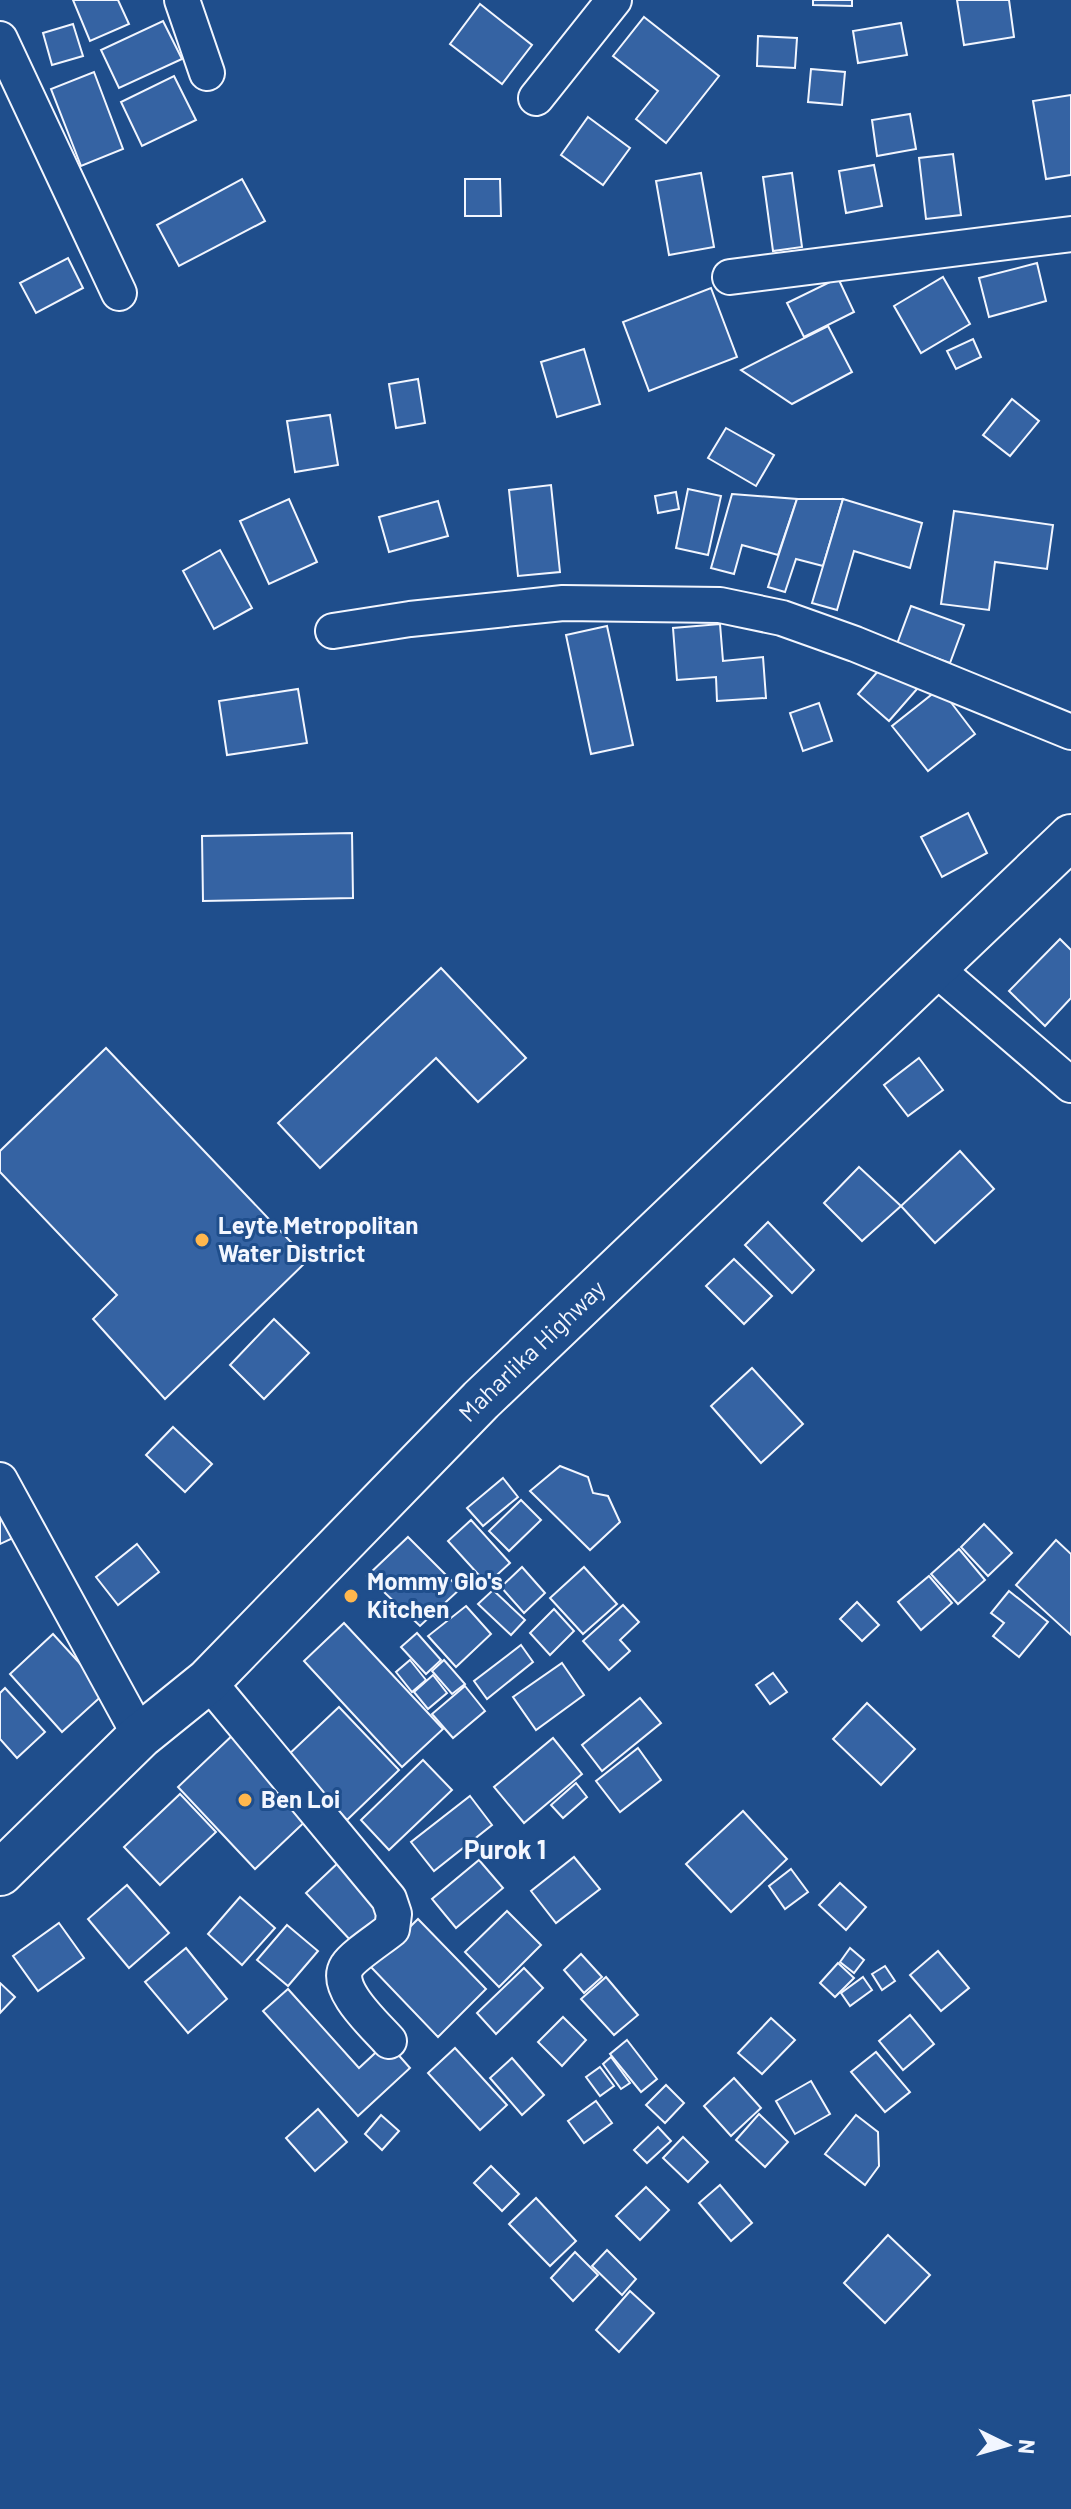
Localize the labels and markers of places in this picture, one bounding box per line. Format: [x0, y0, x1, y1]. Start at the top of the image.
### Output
place label: Leyte Metropolitan Water District [218, 1210, 418, 1267]
marker: Leyte Metropolitan Water District [193, 1231, 211, 1249]
place label: Mommy Glo's Kitchen [367, 1566, 503, 1623]
marker: Mommy Glo's Kitchen [342, 1587, 360, 1605]
place label: Ben Loi [261, 1784, 340, 1813]
marker: Ben Loi [236, 1791, 254, 1809]

